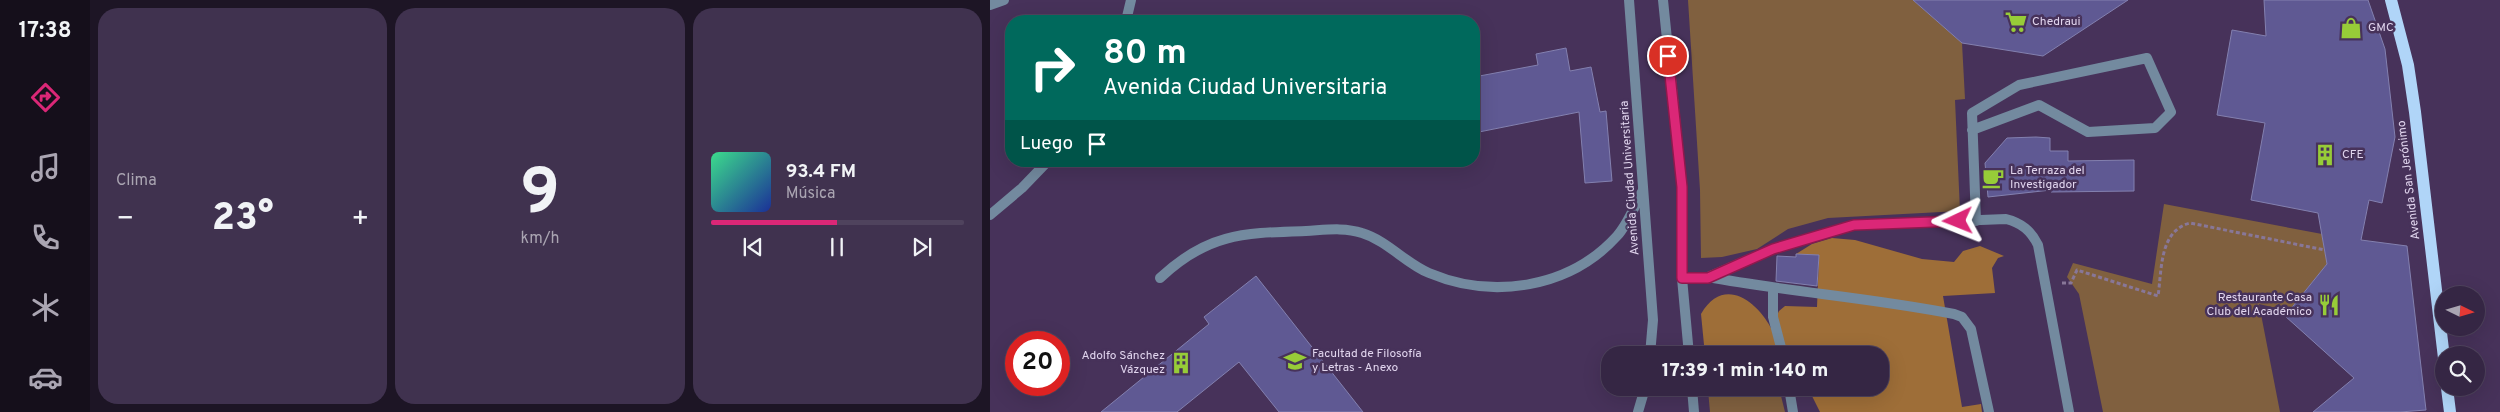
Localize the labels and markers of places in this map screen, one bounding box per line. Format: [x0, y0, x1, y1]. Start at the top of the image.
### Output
supermarket icon: Chedraui [2003, 9, 2029, 35]
place label: Chedraui [2032, 14, 2081, 30]
shop icon: GMC [2338, 15, 2364, 41]
place label: GMC [2368, 20, 2394, 36]
pin [1647, 35, 1689, 77]
building icon: CFE [2312, 142, 2338, 168]
place label: CFE [2342, 147, 2364, 163]
place label: La Terraza del Investigador [2010, 163, 2085, 193]
cafe icon: La Terraza del Investigador [1980, 165, 2006, 191]
place label: Restaurante Casa Club del Académico [2206, 290, 2312, 320]
restaurant icon: Restaurante Casa Club del Académico [2316, 292, 2342, 318]
place label: Facultad de Filosofía y Letras - Anexo [1312, 346, 1422, 376]
place label: Adolfo Sánchez Vázquez [1081, 348, 1165, 378]
school or university icon: Facultad de Filosofía y Letras - Anexo [1282, 348, 1308, 374]
building icon: Adolfo Sánchez Vázquez [1168, 350, 1194, 376]

